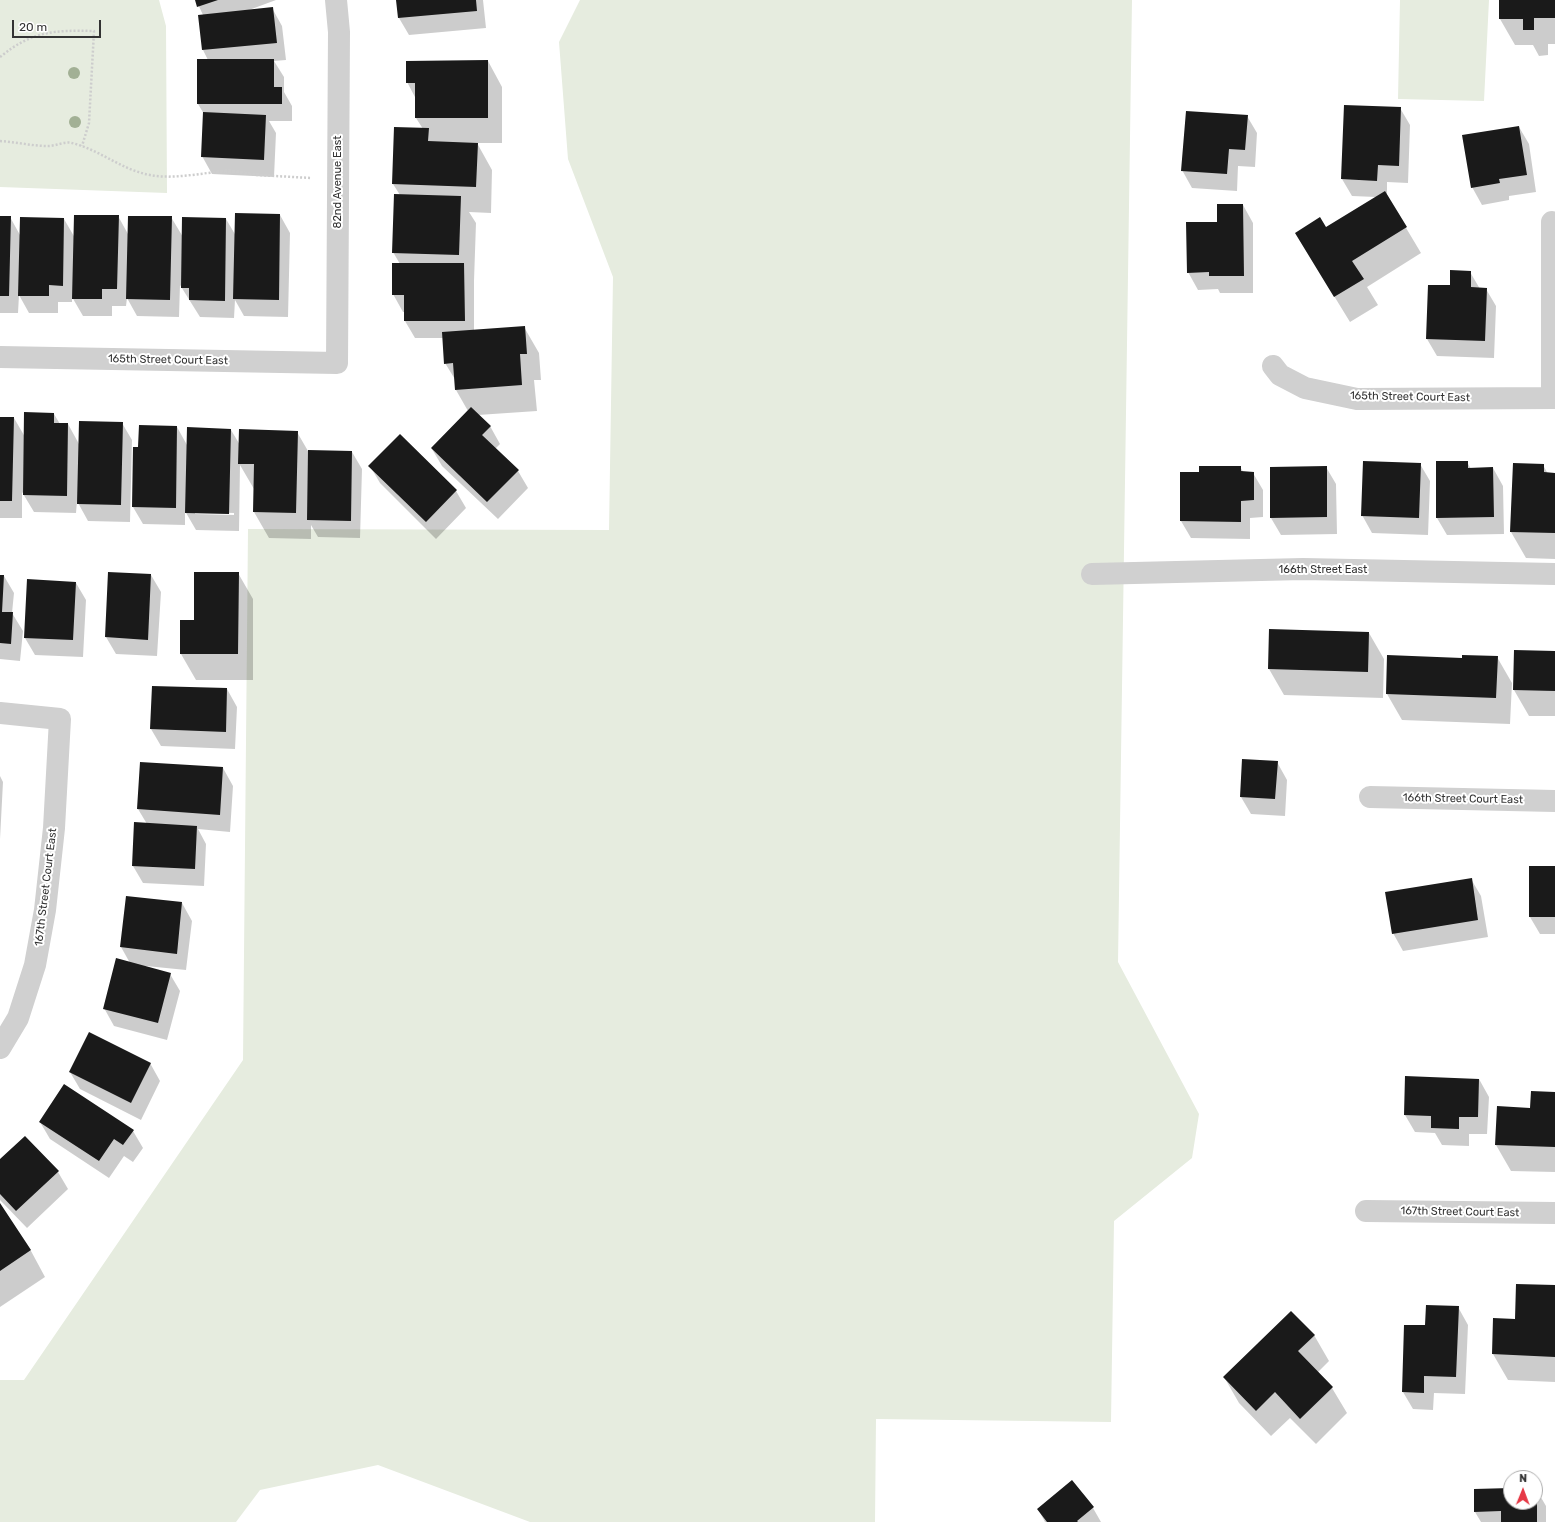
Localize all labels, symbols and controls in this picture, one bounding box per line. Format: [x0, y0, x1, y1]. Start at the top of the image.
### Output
scale bar [14, 12, 103, 38]
text: 20 m [19, 20, 47, 34]
street label: 82nd Avenue East [331, 135, 345, 229]
street label: 165th Street Court East [108, 352, 228, 368]
street label: 165th Street Court East [1350, 389, 1470, 405]
street label: 166th Street East [1279, 563, 1367, 577]
street label: 166th Street Court East [1403, 791, 1523, 807]
street label: 167th Street Court East [32, 827, 60, 947]
street label: 167th Street Court East [1400, 1204, 1520, 1220]
north arrow [1503, 1470, 1543, 1510]
text: N [1519, 1472, 1527, 1485]

